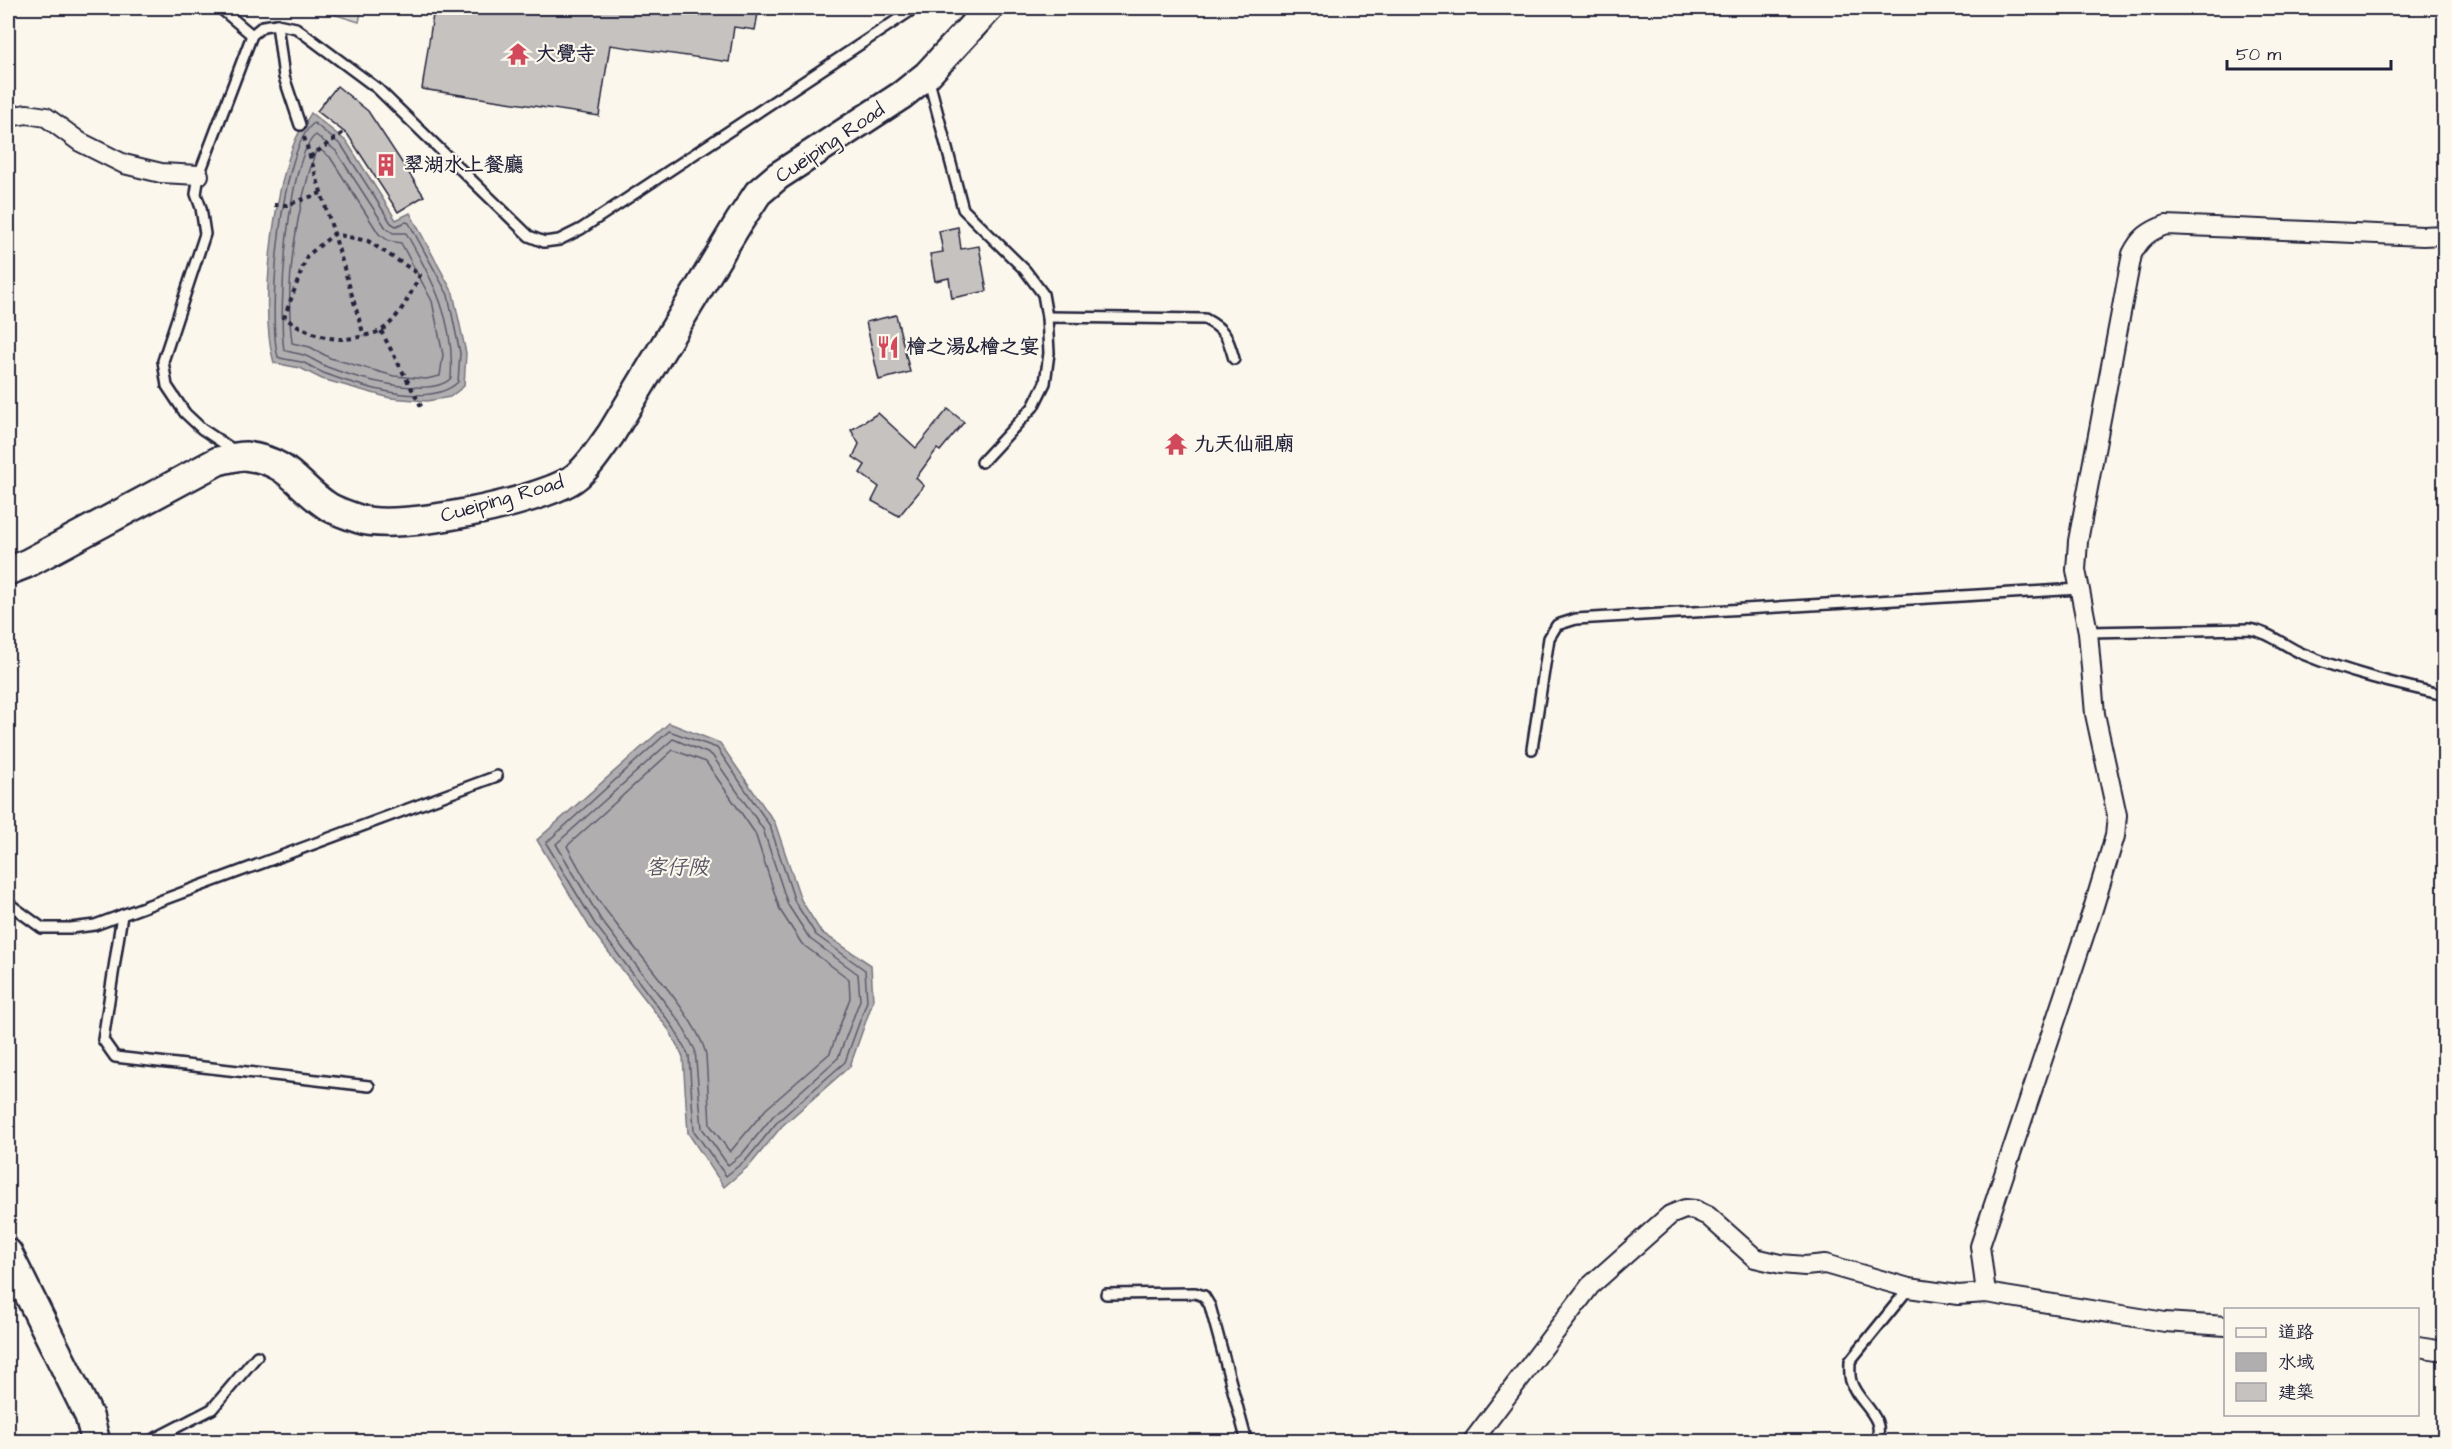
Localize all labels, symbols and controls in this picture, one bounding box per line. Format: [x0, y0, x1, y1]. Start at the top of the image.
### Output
scale bar [2227, 33, 2390, 71]
place label: 大覺寺 [536, 40, 596, 68]
temple icon: 大覺寺 [505, 41, 531, 67]
text: 50 m [2236, 42, 2281, 67]
street label: Cueiping Road [770, 96, 891, 191]
place label: 翠湖水上餐廳 [404, 151, 524, 179]
building icon: 翠湖水上餐廳 [373, 152, 399, 178]
place label: 檜之湯&檜之宴 [906, 333, 1039, 361]
restaurant icon: 檜之湯&檜之宴 [875, 334, 901, 360]
place label: 九天仙祖廟 [1194, 430, 1294, 458]
temple icon: 九天仙祖廟 [1163, 431, 1189, 457]
street label: Cueiping Road [437, 468, 567, 531]
water label: 客仔陂 [646, 853, 710, 882]
legend [2224, 1308, 2419, 1416]
text: 道路 [2278, 1320, 2314, 1345]
text: 水域 [2278, 1350, 2314, 1375]
text: 建築 [2278, 1380, 2314, 1405]

